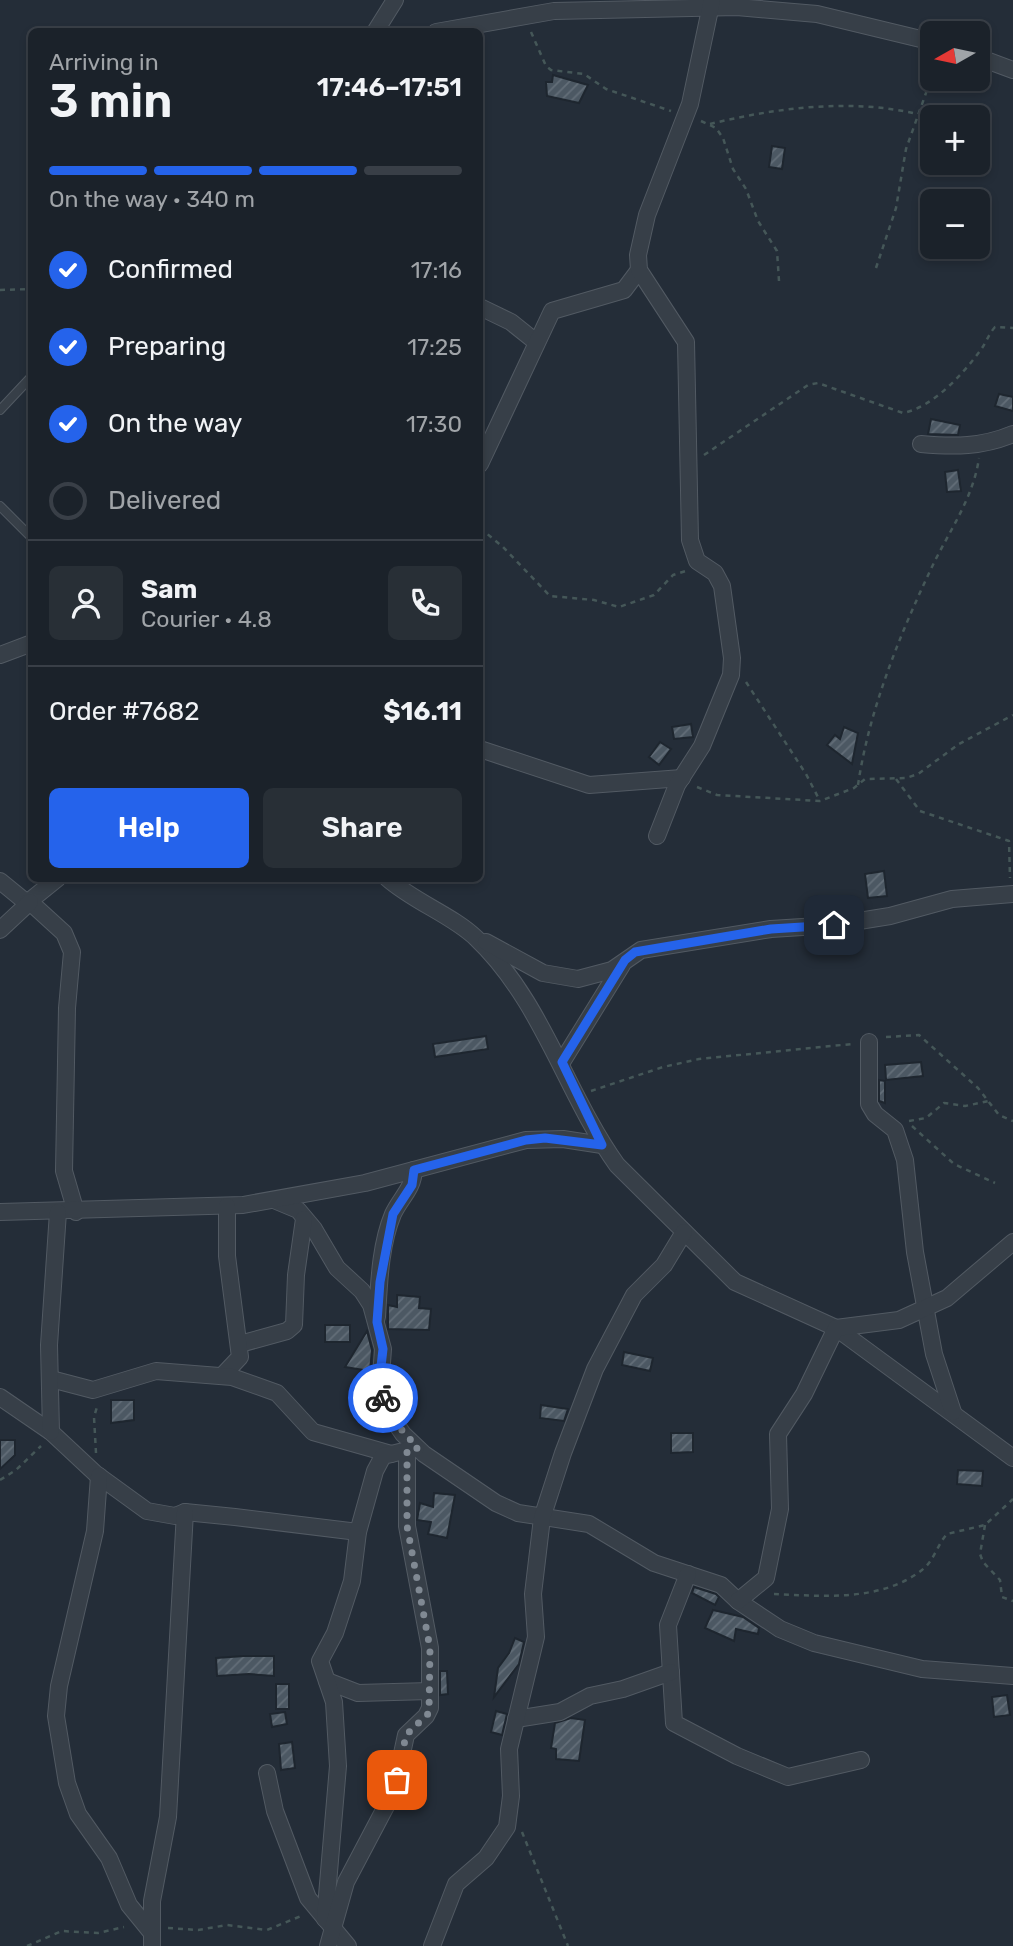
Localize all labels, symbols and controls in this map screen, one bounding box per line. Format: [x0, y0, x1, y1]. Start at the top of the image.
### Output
north arrow [920, 21, 990, 91]
map controls [920, 21, 990, 259]
text: Arriving in [49, 48, 159, 76]
text: 17:46–17:51 [317, 72, 462, 103]
text: 3 min [49, 74, 172, 129]
button: + [920, 105, 990, 175]
text: On the way · 340 m [49, 185, 255, 213]
button: − [920, 189, 990, 259]
icon: check [49, 251, 87, 289]
text: Confirmed [108, 254, 233, 285]
text: 17:16 [411, 256, 462, 284]
icon: check [49, 328, 87, 366]
text: Preparing [108, 331, 226, 362]
text: 17:25 [407, 333, 462, 361]
icon: check [49, 405, 87, 443]
text: On the way [108, 408, 242, 439]
text: 17:30 [406, 410, 462, 438]
text: Delivered [108, 485, 221, 516]
button: person [49, 566, 123, 640]
button: phone [388, 566, 462, 640]
text: Sam [141, 574, 197, 605]
text: Courier · 4.8 [141, 605, 272, 633]
text: Order #7682 [49, 696, 200, 727]
text: $16.11 [383, 696, 462, 727]
button: Help [49, 788, 249, 868]
button: Share [263, 788, 462, 868]
pin [804, 895, 864, 955]
icon: home [815, 906, 853, 944]
courier [348, 1363, 418, 1433]
icon: bike [364, 1379, 402, 1417]
pin [367, 1750, 427, 1810]
icon: bag [378, 1761, 416, 1799]

